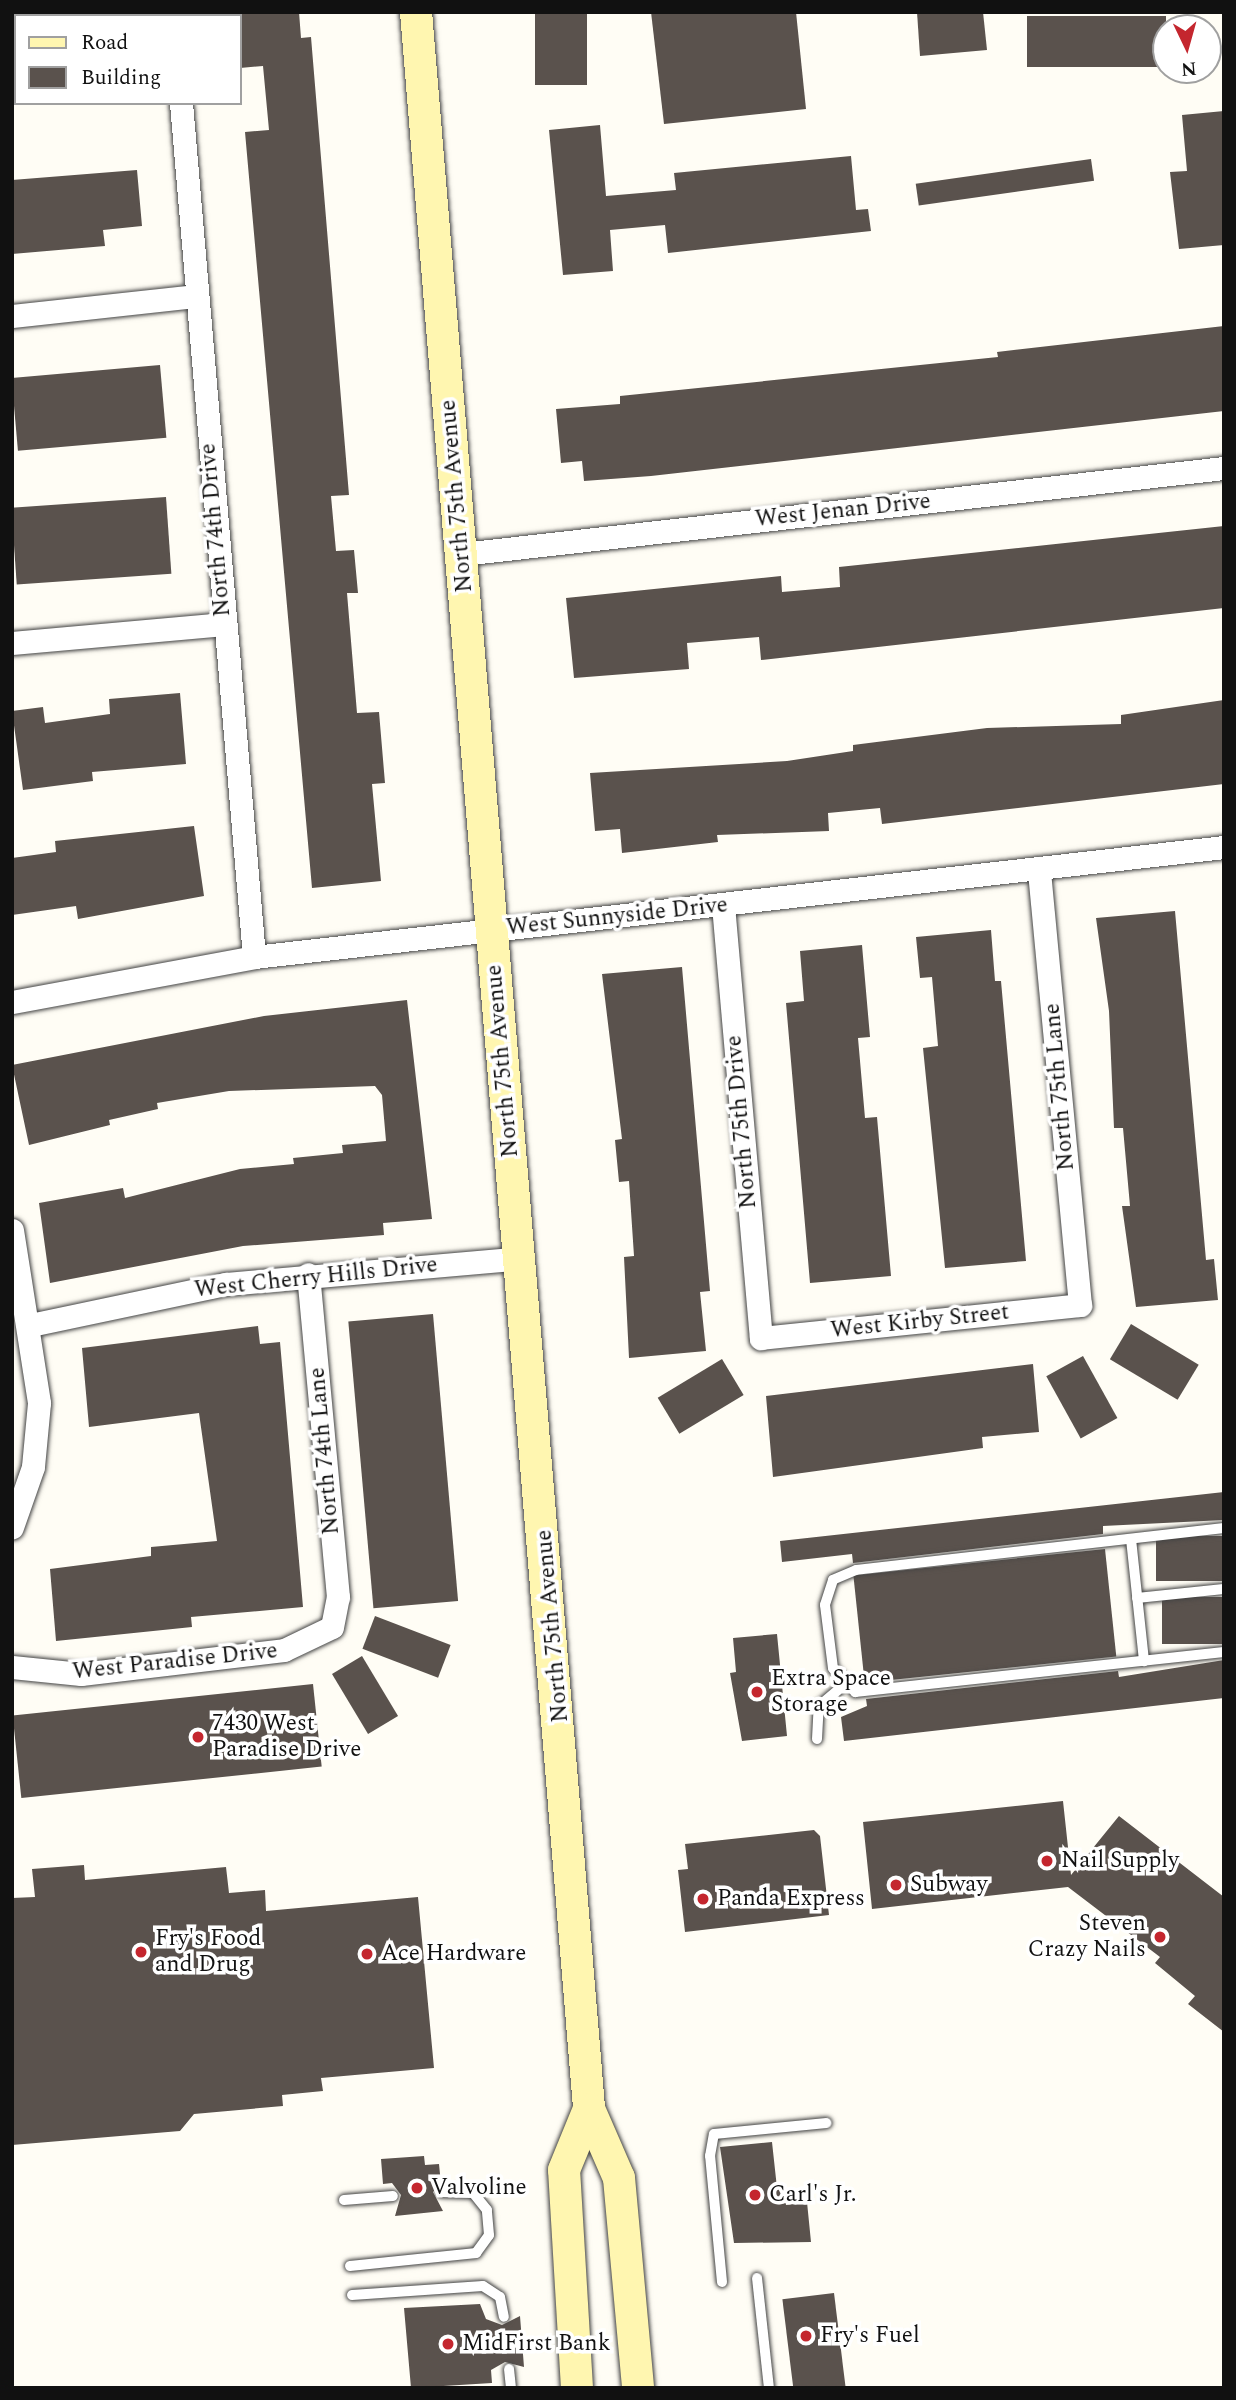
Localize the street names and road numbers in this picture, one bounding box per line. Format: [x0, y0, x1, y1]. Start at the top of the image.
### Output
street label: North 75th Avenue [435, 398, 479, 594]
street label: North 74th Drive [195, 442, 237, 618]
street label: West Jenan Drive [754, 488, 932, 534]
street label: West Sunnyside Drive [505, 892, 729, 942]
street label: North 75th Avenue [481, 963, 525, 1159]
street label: North 75th Lane [1039, 1002, 1081, 1172]
street label: North 75th Drive [721, 1034, 763, 1210]
street label: West Cherry Hills Drive [193, 1251, 439, 1305]
street label: West Kirby Street [829, 1299, 1011, 1345]
street label: North 74th Lane [304, 1366, 346, 1536]
street label: North 75th Avenue [531, 1528, 575, 1724]
street label: West Paradise Drive [71, 1638, 279, 1686]

